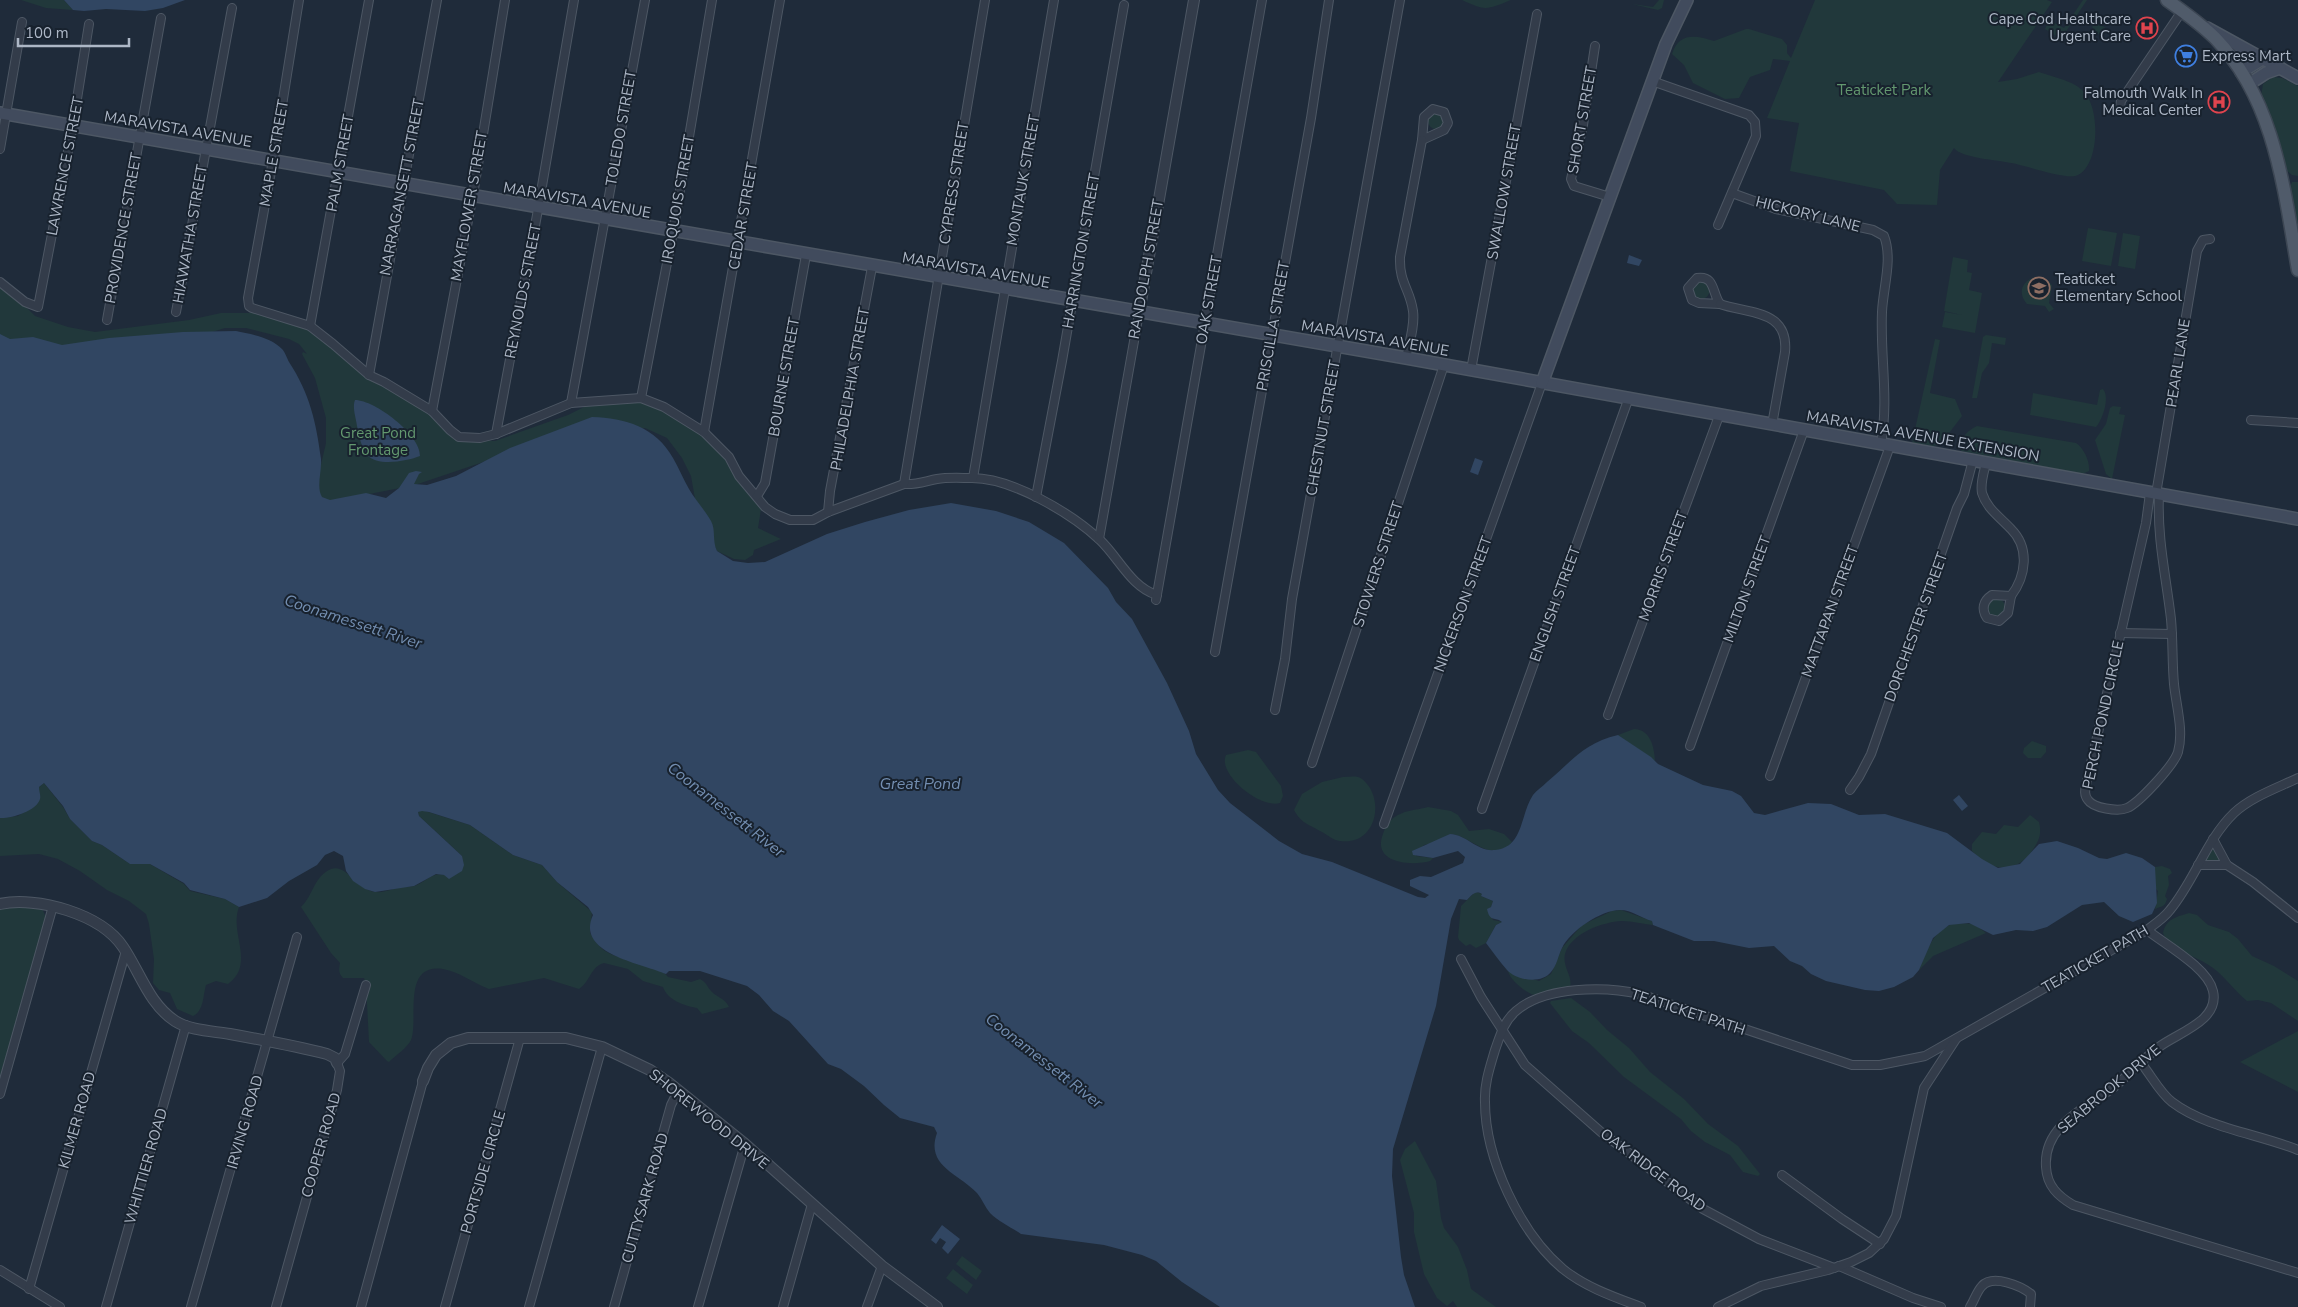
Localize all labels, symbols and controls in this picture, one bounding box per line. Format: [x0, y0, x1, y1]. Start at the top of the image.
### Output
place label: Cape Cod Healthcare Urgent Care [1989, 9, 2131, 46]
scale bar [18, 15, 129, 47]
hospital icon: Cape Cod Healthcare Urgent Care [2135, 16, 2159, 40]
text: 100 m [25, 23, 69, 43]
supermarket icon: Express Mart [2174, 44, 2198, 68]
place label: Express Mart [2202, 46, 2291, 66]
street label: SHORT STREET [1563, 65, 1601, 175]
street label: TOLEDO STREET [601, 68, 641, 188]
park label: Teaticket Park [1837, 80, 1931, 100]
place label: Falmouth Walk In Medical Center [2084, 83, 2204, 120]
hospital icon: Falmouth Walk In Medical Center [2207, 90, 2231, 114]
street label: LAWRENCE STREET [42, 95, 88, 237]
street label: NARRAGANSETT STREET [375, 97, 429, 277]
street label: MAPLE STREET [255, 98, 293, 208]
street label: MARAVISTA AVENUE [103, 106, 253, 152]
street label: PALM STREET [322, 113, 358, 213]
street label: MONTAUK STREET [1002, 113, 1044, 247]
street label: CYPRESS STREET [934, 120, 974, 246]
street label: SWALLOW STREET [1482, 123, 1526, 261]
street label: MAYFLOWER STREET [446, 129, 492, 283]
street label: IROQUOIS STREET [657, 133, 699, 265]
street label: PROVIDENCE STREET [100, 151, 146, 305]
street label: CEDAR STREET [724, 161, 762, 271]
street label: HIAWATHA STREET [168, 163, 212, 305]
street label: HARRINGTON STREET [1057, 172, 1105, 330]
street label: MARAVISTA AVENUE [502, 177, 652, 223]
street label: HICKORY LANE [1754, 191, 1862, 237]
street label: RANDOLPH STREET [1124, 197, 1168, 341]
street label: REYNOLDS STREET [500, 222, 546, 360]
street label: MARAVISTA AVENUE [901, 247, 1051, 293]
street label: OAK STREET [1191, 254, 1227, 346]
street label: PRISCILLA STREET [1252, 259, 1294, 393]
place label: Teaticket Elementary School [2055, 269, 2182, 306]
school or university icon: Teaticket Elementary School [2027, 276, 2051, 300]
street label: PHILADELPHIA STREET [826, 306, 874, 472]
street label: MARAVISTA AVENUE [1300, 315, 1450, 361]
street label: BOURNE STREET [764, 316, 804, 438]
street label: PEARL LANE [2161, 317, 2195, 409]
street label: CHESTNUT STREET [1301, 359, 1345, 497]
street label: MARAVISTA AVENUE EXTENSION [1805, 406, 2041, 466]
park label: Great Pond Frontage [340, 423, 416, 460]
street label: STOWERS STREET [1348, 498, 1408, 630]
street label: MORRIS STREET [1634, 508, 1692, 624]
street label: NICKERSON STREET [1429, 533, 1497, 675]
street label: MILTON STREET [1718, 533, 1776, 645]
street label: MATTAPAN STREET [1797, 542, 1863, 680]
street label: ENGLISH STREET [1525, 543, 1585, 665]
street label: DORCHESTER STREET [1880, 549, 1952, 705]
water label: Coonamessett River [281, 589, 426, 655]
street label: PERCH POND CIRCLE [2077, 639, 2129, 791]
water label: Coonamessett River [663, 757, 790, 864]
water label: Great Pond [879, 773, 961, 795]
street label: TEATICKET PATH [2038, 920, 2152, 998]
street label: TEATICKET PATH [1628, 984, 1748, 1040]
water label: Coonamessett River [981, 1008, 1108, 1115]
street label: SEABROOK DRIVE [2053, 1040, 2165, 1138]
street label: SHOREWOOD DRIVE [645, 1064, 773, 1174]
street label: KILMER ROAD [54, 1069, 100, 1171]
street label: IRVING ROAD [222, 1073, 268, 1171]
street label: COOPER ROAD [296, 1090, 346, 1200]
street label: WHITTIER ROAD [120, 1106, 172, 1226]
street label: PORTSIDE CIRCLE [456, 1108, 510, 1236]
street label: OAK RIDGE ROAD [1596, 1124, 1710, 1216]
street label: CUTTYSARK ROAD [617, 1131, 673, 1265]

